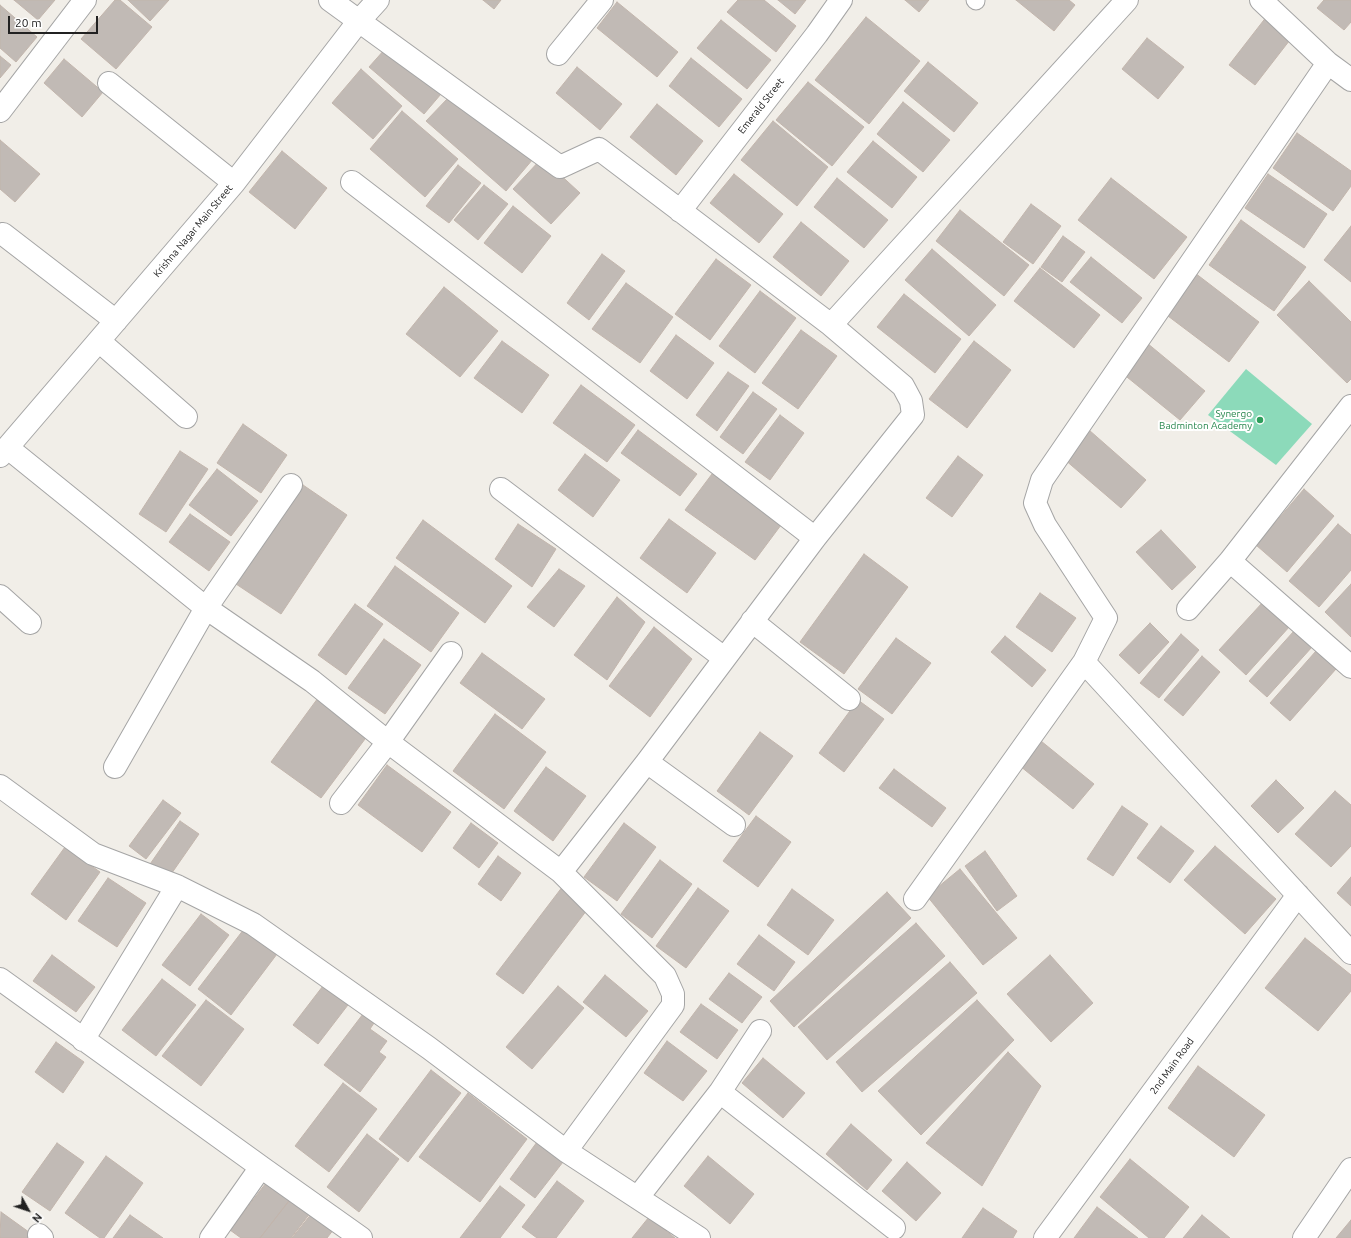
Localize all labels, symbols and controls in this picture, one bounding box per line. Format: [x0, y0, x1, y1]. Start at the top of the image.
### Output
scale bar [10, 8, 100, 34]
text: 20 m [15, 16, 42, 29]
street label: Emerald Street [736, 76, 786, 136]
street label: Krishna Nagar Main Street [151, 182, 235, 280]
place label: Synergo Badminton Academy [1159, 408, 1252, 432]
marker: Synergo Badminton Academy [1255, 415, 1265, 425]
street label: 2nd Main Road [1148, 1035, 1196, 1097]
north arrow [8, 1190, 48, 1230]
text: N [30, 1211, 44, 1225]

